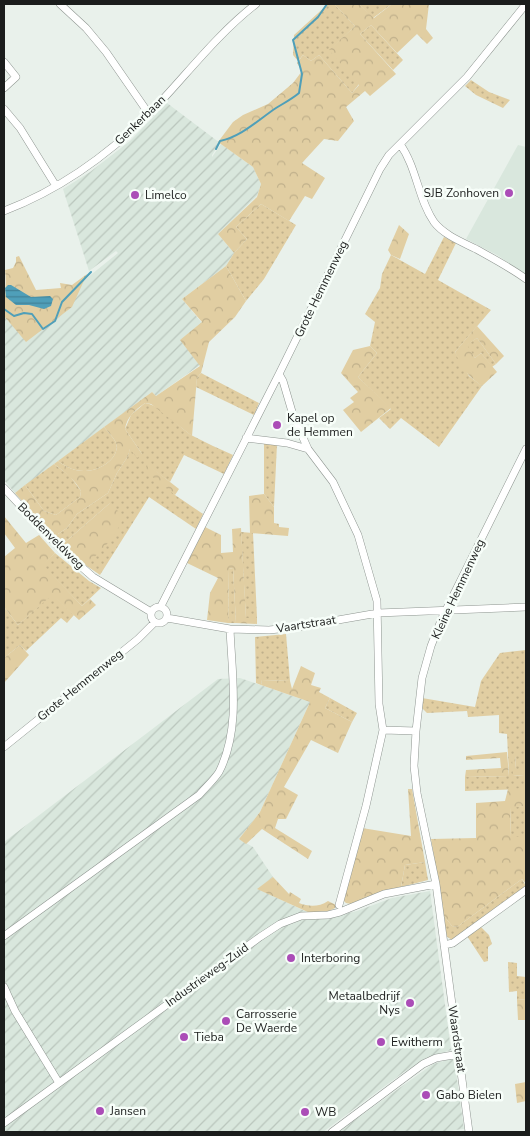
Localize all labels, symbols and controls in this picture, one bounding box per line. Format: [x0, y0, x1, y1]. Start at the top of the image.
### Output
street label: Genkerbaan [111, 92, 169, 148]
place label: SJB Zonhoven [424, 185, 499, 201]
place label: Limelco [145, 187, 187, 203]
marker: SJB Zonhoven [503, 187, 515, 199]
marker: Limelco [129, 189, 141, 201]
street label: Grote Hemmenweg [291, 238, 351, 340]
place label: Kapel op de Hemmen [287, 410, 353, 440]
marker: Kapel op de Hemmen [271, 419, 283, 431]
street label: Boddenveldweg [14, 499, 88, 573]
street label: Kleine Hemmenweg [428, 536, 488, 642]
street label: Vaartstraat [274, 611, 338, 637]
street label: Grote Hemmenweg [34, 645, 126, 725]
street label: Industrieweg-Zuid [162, 939, 252, 1011]
place label: Interboring [301, 950, 360, 966]
marker: Interboring [285, 952, 297, 964]
place label: Metaalbedrijf Nys [329, 988, 401, 1018]
marker: Metaalbedrijf Nys [404, 997, 416, 1009]
street label: Waardstraat [444, 1004, 470, 1074]
place label: Carrosserie De Waerde [236, 1006, 297, 1036]
marker: Carrosserie De Waerde [220, 1015, 232, 1027]
place label: Tieba [194, 1029, 224, 1045]
marker: Tieba [178, 1031, 190, 1043]
place label: Ewitherm [391, 1034, 443, 1050]
marker: Ewitherm [375, 1036, 387, 1048]
place label: Gabo Bielen [436, 1087, 502, 1103]
marker: Gabo Bielen [420, 1089, 432, 1101]
place label: Jansen [109, 1103, 146, 1119]
place label: WB [315, 1104, 336, 1120]
marker: Jansen [94, 1105, 106, 1117]
marker: WB [299, 1106, 311, 1118]

